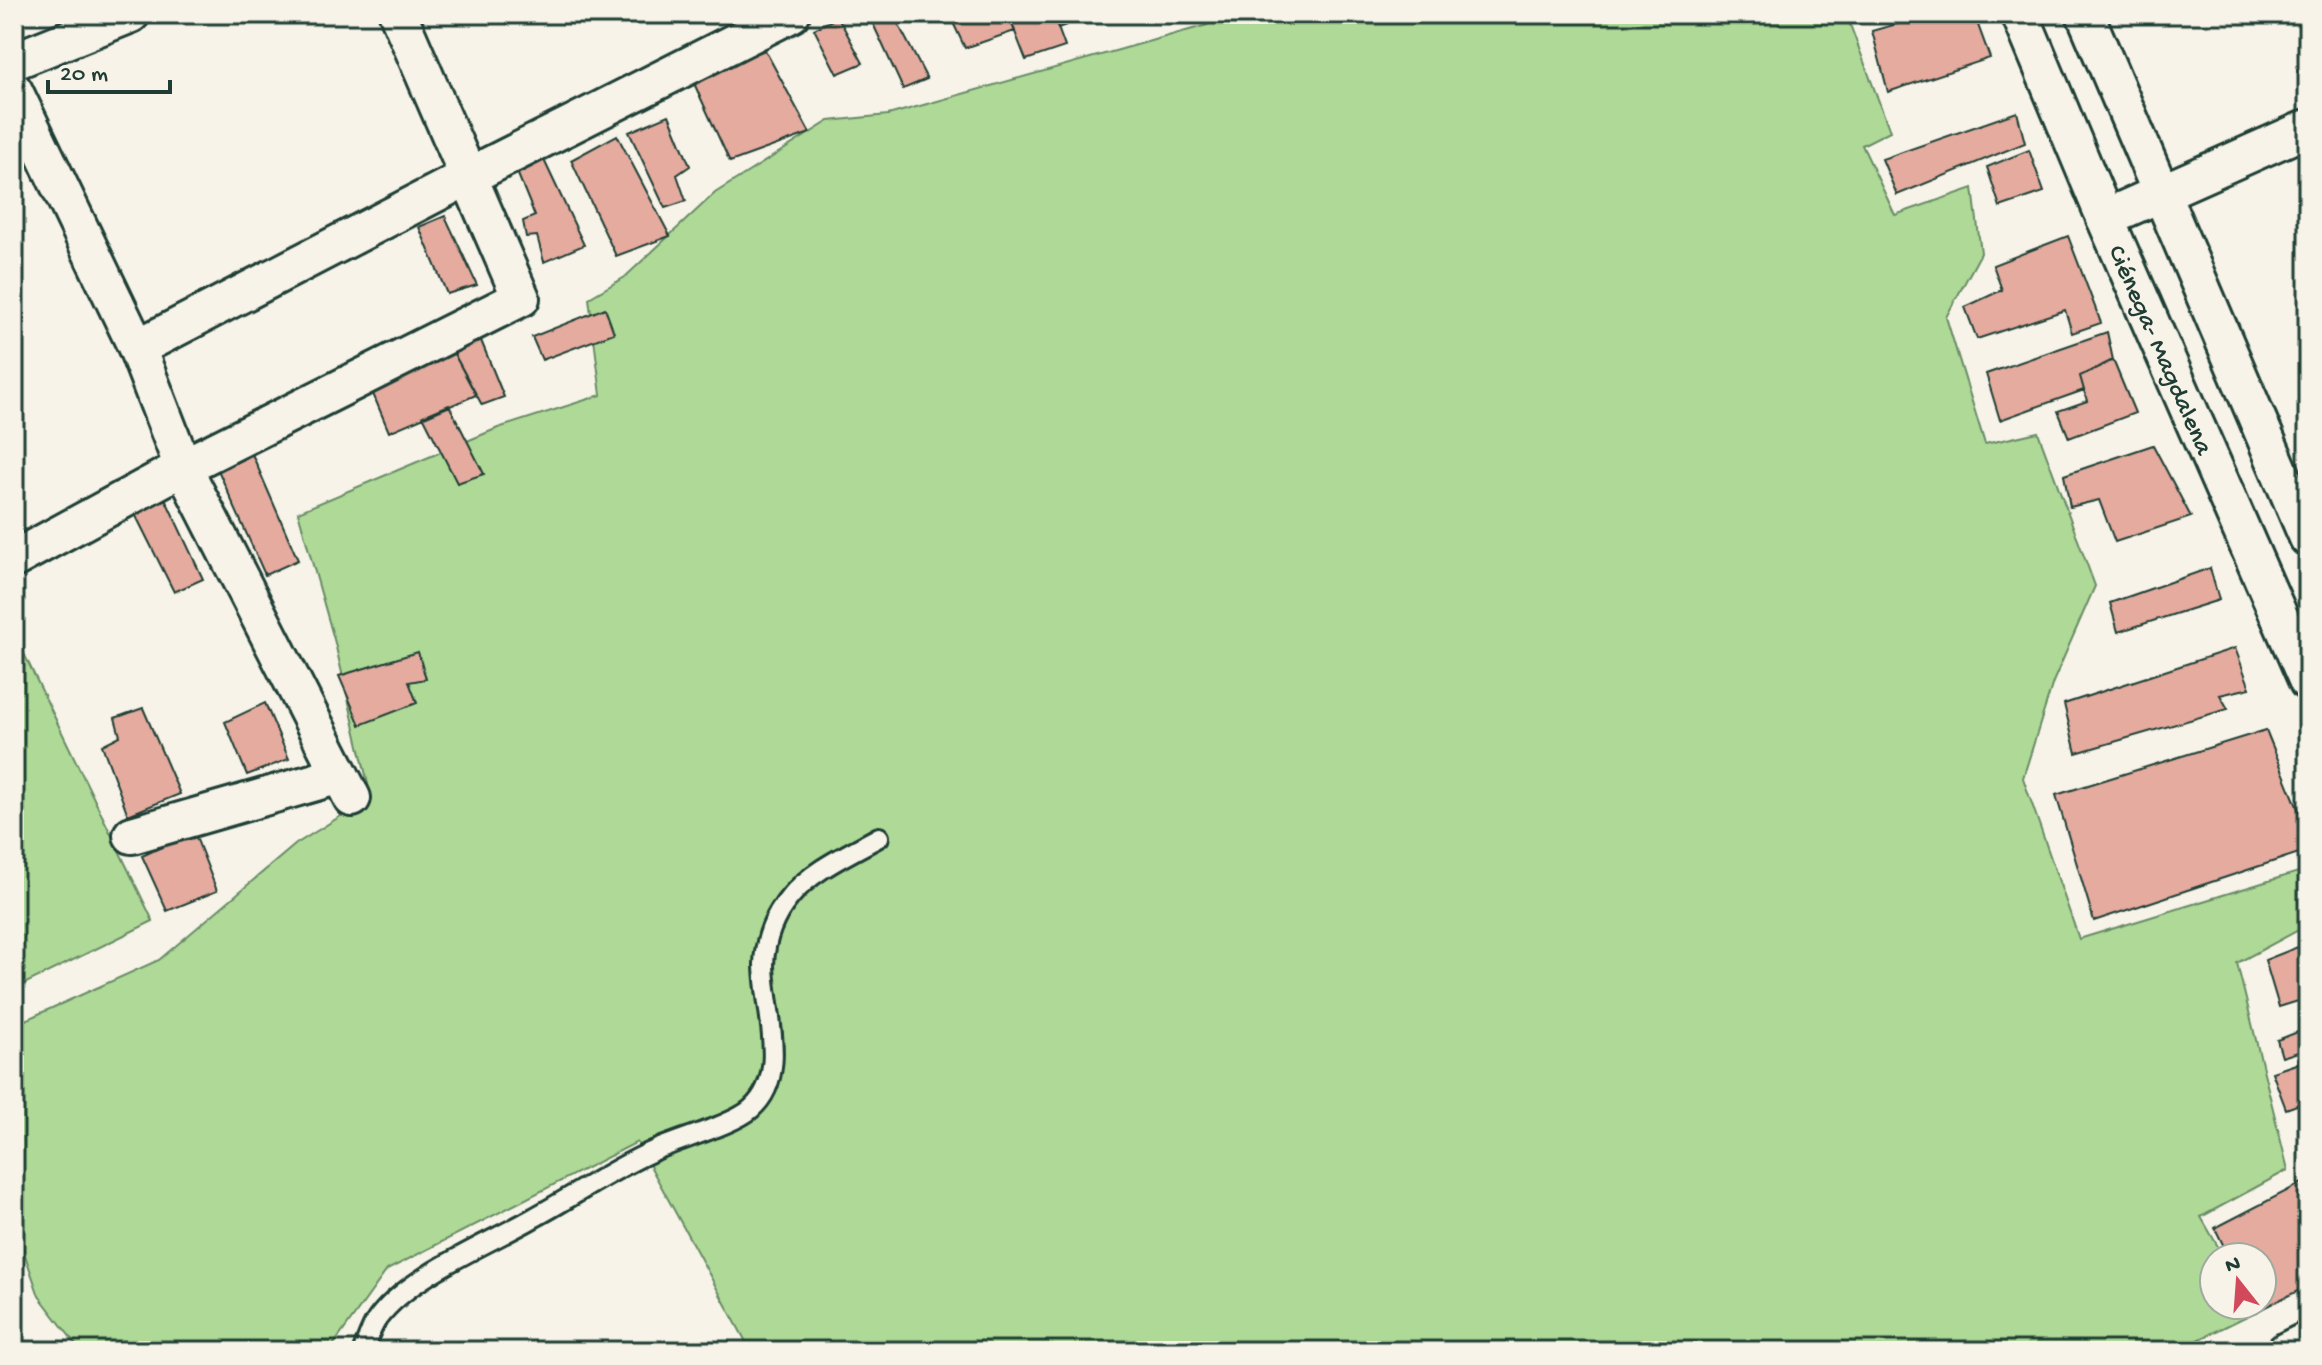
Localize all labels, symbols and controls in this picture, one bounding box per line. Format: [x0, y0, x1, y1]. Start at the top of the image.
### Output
scale bar [48, 44, 170, 94]
text: 20 m [60, 61, 108, 90]
street label: Ciénega- Magdalena [2099, 241, 2218, 462]
north arrow [2198, 1241, 2278, 1321]
text: N [2223, 1251, 2244, 1280]

